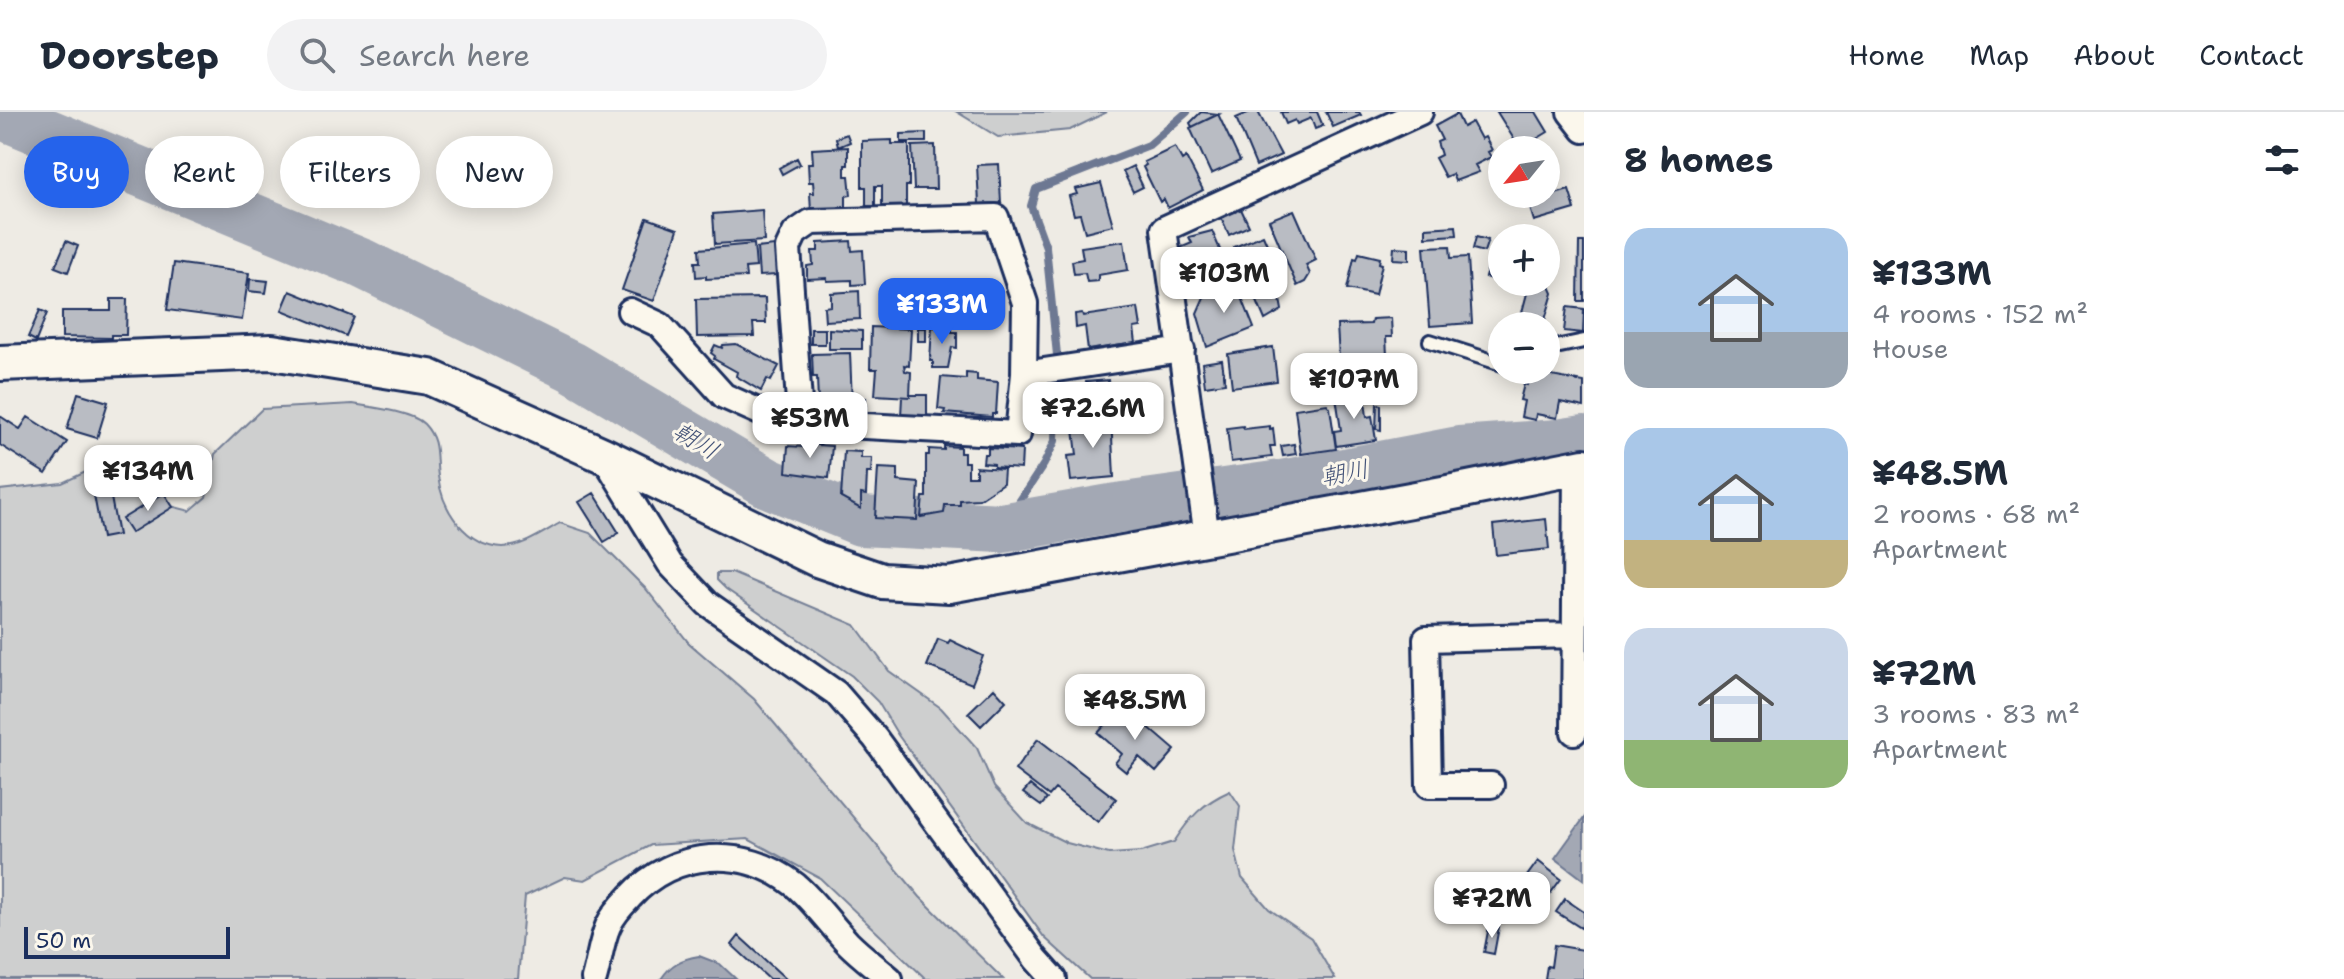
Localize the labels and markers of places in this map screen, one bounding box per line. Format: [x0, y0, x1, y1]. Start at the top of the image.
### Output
pin: ¥103M [1168, 247, 1280, 315]
pin: ¥133M [886, 278, 998, 346]
pin: ¥107M [1298, 353, 1410, 421]
pin: ¥72.6M [1028, 382, 1158, 450]
pin: ¥53M [763, 392, 857, 460]
pin: ¥134M [92, 445, 204, 513]
pin: ¥48.5M [1070, 674, 1200, 742]
pin: ¥72M [1445, 872, 1539, 940]

